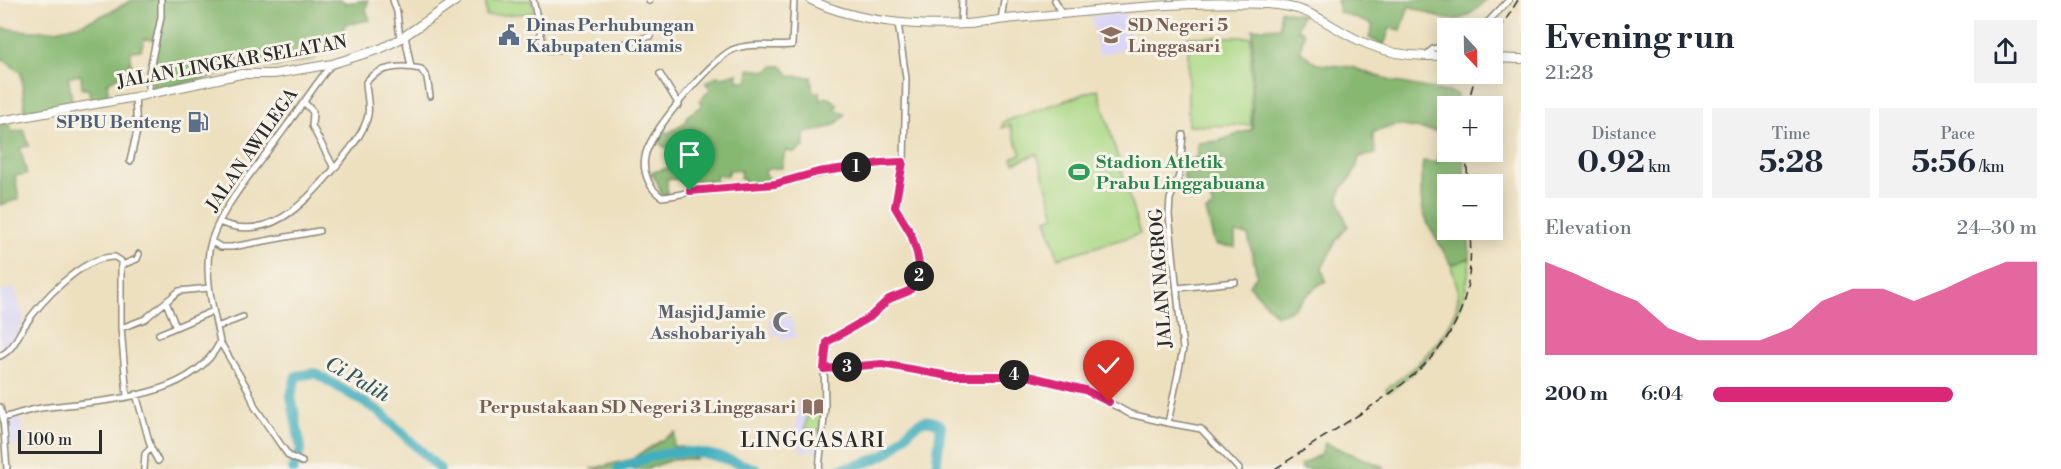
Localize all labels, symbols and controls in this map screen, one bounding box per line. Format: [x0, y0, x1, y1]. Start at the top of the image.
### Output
place label: Dinas Perhubungan Kabupaten Ciamis [526, 14, 694, 58]
place label: SD Negeri 5 Linggasari [1128, 14, 1228, 58]
north arrow [1437, 18, 1503, 84]
map controls [1437, 18, 1503, 240]
text: Evening run [1545, 18, 1734, 59]
button: share [1974, 20, 2037, 83]
public building icon: Dinas Perhubungan Kabupaten Ciamis [497, 23, 521, 47]
school or university icon: SD Negeri 5 Linggasari [1099, 23, 1123, 47]
street label: JALAN LINGKAR SELATAN [114, 30, 349, 94]
text: 21:28 [1545, 61, 1593, 86]
street label: JALAN AWILEGA [200, 83, 303, 217]
button: + [1437, 96, 1503, 162]
fuel station icon: SPBU Benteng [186, 110, 210, 134]
place label: SPBU Benteng [57, 111, 182, 134]
text: Distance [1592, 124, 1656, 144]
text: Time [1772, 124, 1810, 144]
text: Pace [1941, 124, 1975, 144]
pin [664, 129, 715, 191]
icon: arrive [673, 138, 706, 171]
text: 0.92 [1577, 144, 1645, 182]
text: 5:28 [1759, 144, 1823, 182]
text: 5:56 [1911, 144, 1976, 182]
place label: Stadion Atletik Prabu Linggabuana [1096, 151, 1265, 195]
pin: 1 [841, 152, 871, 182]
text: 1 [852, 157, 860, 177]
text: km [1645, 157, 1671, 177]
text: /km [1976, 157, 2005, 177]
sports icon: Stadion Atletik Prabu Linggabuana [1067, 160, 1091, 184]
button: − [1437, 174, 1503, 240]
street label: JALAN NAGROG [1145, 207, 1177, 349]
text: Elevation [1545, 216, 1632, 241]
text: 24–30 m [1957, 216, 2037, 241]
pin: 2 [904, 261, 934, 291]
text: 2 [914, 266, 924, 286]
place label: Masjid Jamie Asshobariyah [649, 301, 766, 345]
mosque icon: Masjid Jamie Asshobariyah [771, 310, 795, 334]
pin [1083, 340, 1134, 402]
icon: check [1092, 349, 1125, 382]
water label: Ci Palih [320, 352, 395, 409]
pin: 3 [832, 352, 862, 382]
text: 3 [842, 357, 852, 377]
pin: 4 [999, 360, 1029, 390]
text: 4 [1009, 365, 1019, 385]
text: 200 m [1545, 382, 1608, 407]
text: 6:04 [1641, 382, 1683, 407]
library icon: Perpustakaan SD Negeri 3 Linggasari [801, 395, 825, 419]
place label: Perpustakaan SD Negeri 3 Linggasari [479, 396, 796, 419]
scale bar [18, 427, 102, 454]
district label: LINGGASARI [740, 428, 886, 454]
text: 100 m [27, 430, 72, 450]

